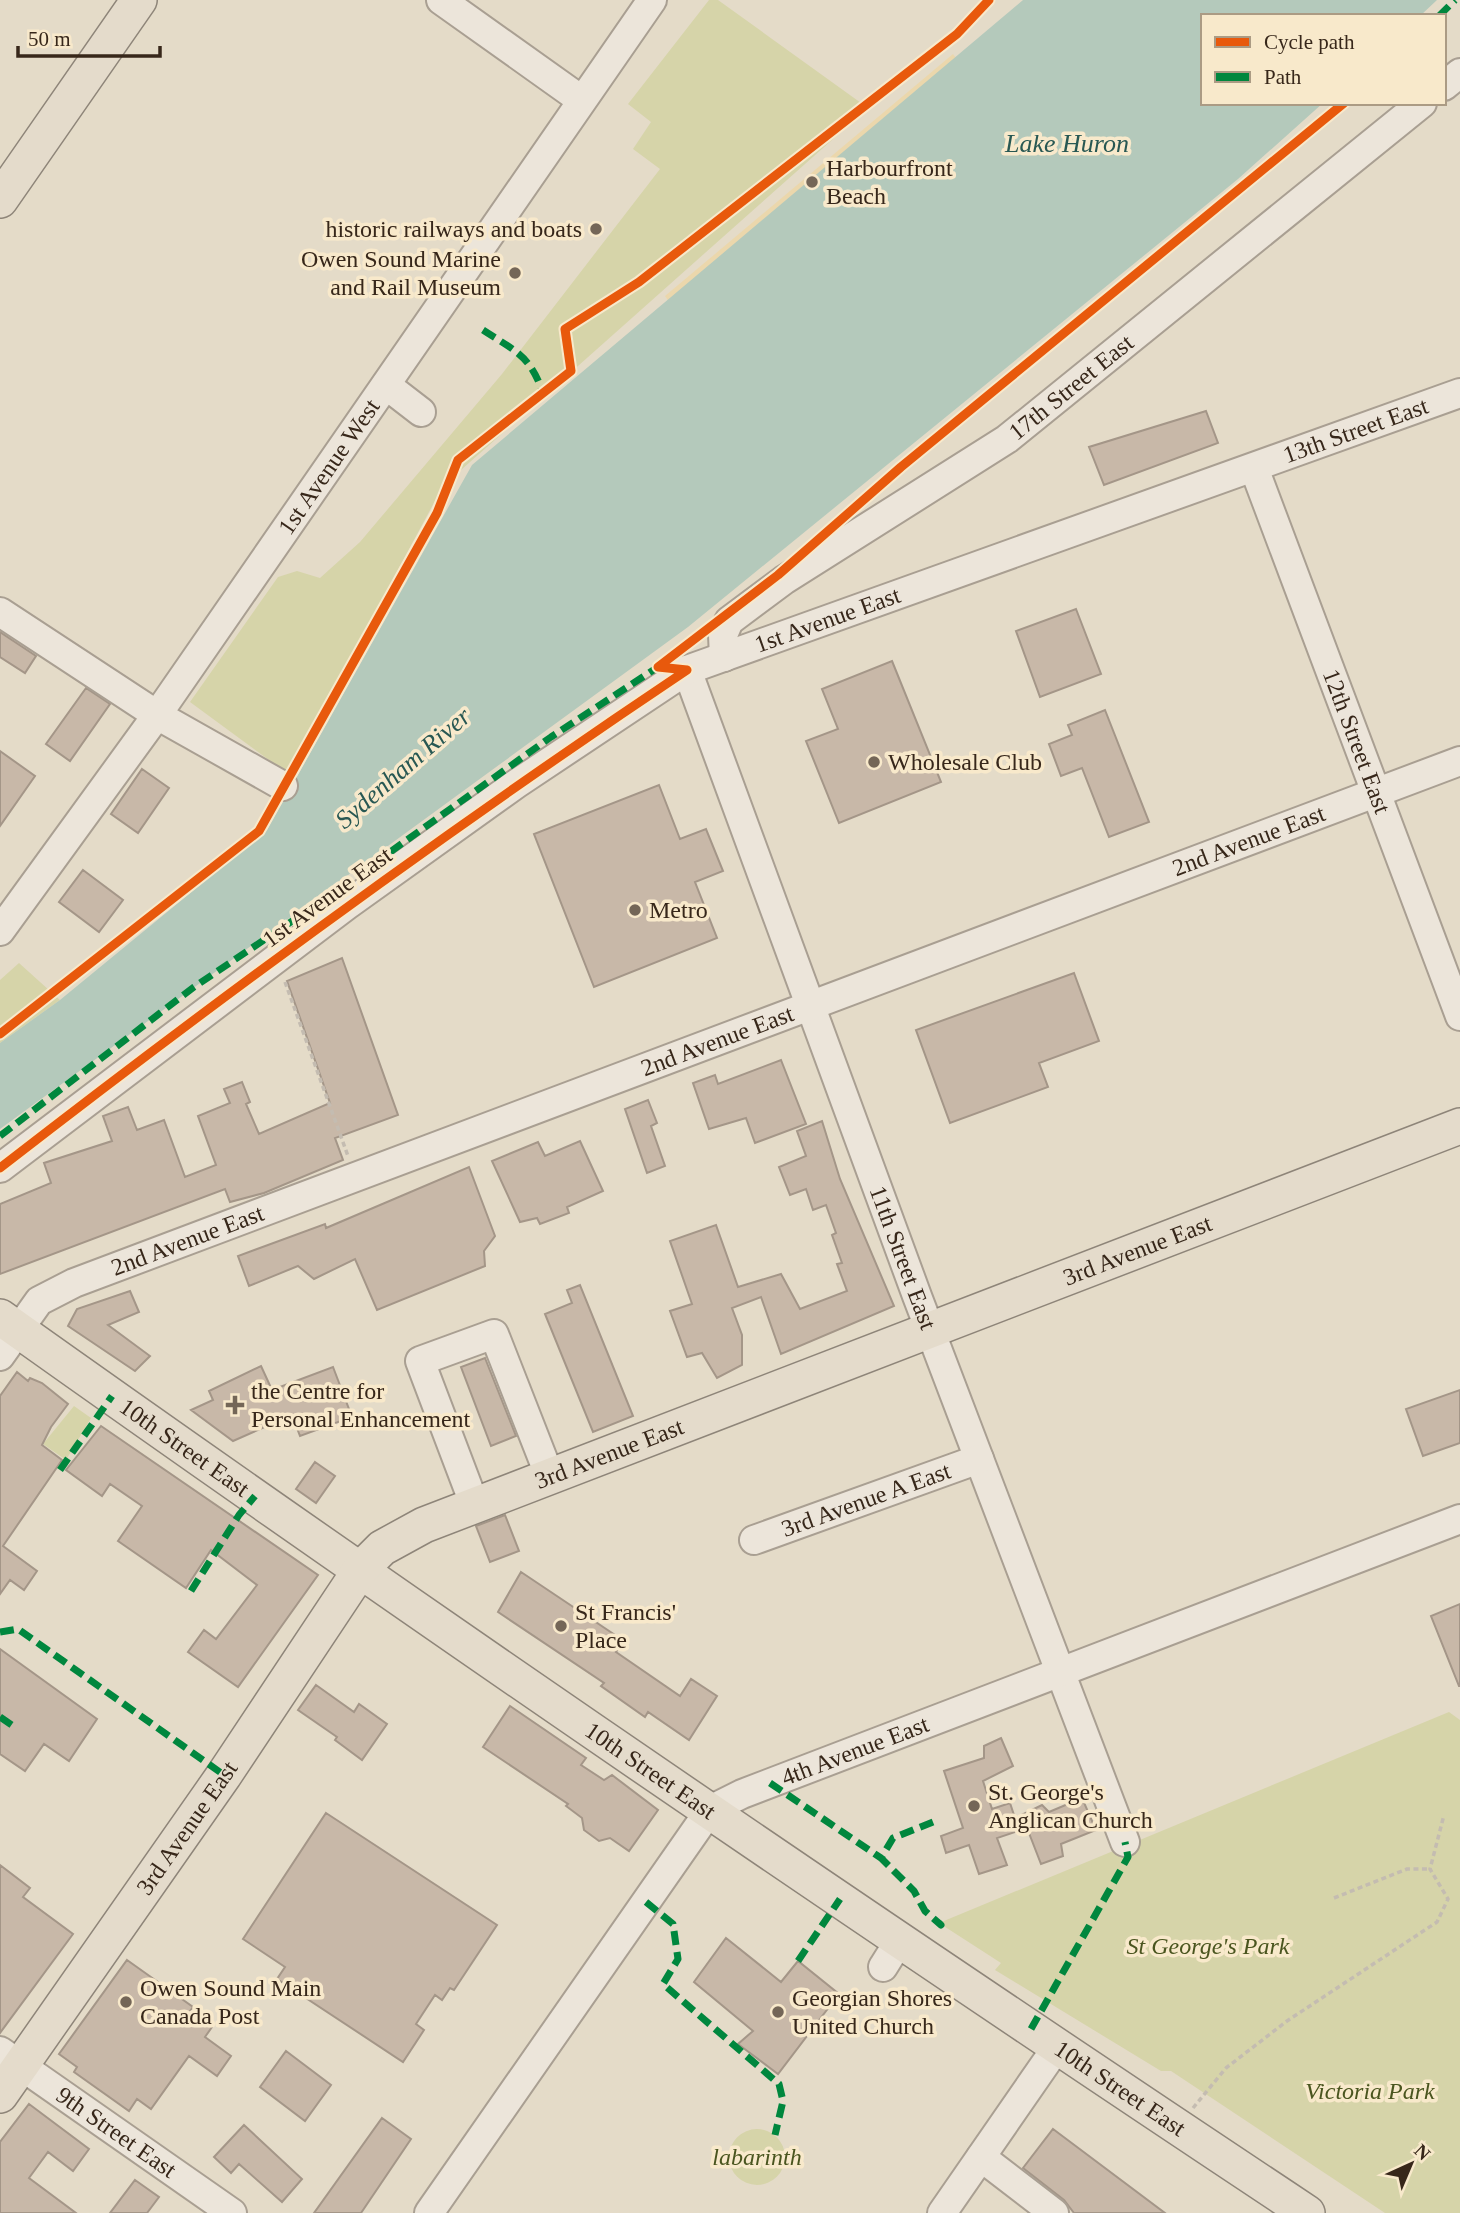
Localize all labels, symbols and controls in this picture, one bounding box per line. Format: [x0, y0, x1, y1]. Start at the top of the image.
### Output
scale bar [18, 14, 159, 58]
legend [1201, 14, 1446, 105]
text: 50 m [28, 27, 71, 51]
text: Cycle path [1264, 30, 1355, 54]
text: Path [1264, 65, 1302, 89]
water label: Lake Huron [1004, 129, 1129, 158]
place label: Harbourfront Beach [826, 155, 953, 209]
marker: Harbourfront Beach [804, 174, 820, 190]
place label: historic railways and boats [325, 216, 582, 242]
marker: historic railways and boats [588, 221, 604, 237]
place label: Owen Sound Marine and Rail Museum [301, 246, 501, 300]
marker: Owen Sound Marine and Rail Museum [507, 265, 523, 281]
street label: 17th Street East [1004, 329, 1138, 445]
street label: 13th Street East [1280, 392, 1432, 468]
street label: 1st Avenue West [273, 394, 385, 539]
street label: 1st Avenue East [751, 582, 904, 658]
street label: 12th Street East [1318, 666, 1396, 817]
water label: Sydenham River [329, 701, 477, 835]
place label: Wholesale Club [888, 749, 1042, 775]
marker: Wholesale Club [866, 754, 882, 770]
street label: 2nd Avenue East [1169, 800, 1329, 881]
street label: 1st Avenue East [258, 841, 397, 952]
place label: Metro [649, 897, 708, 923]
marker: Metro [627, 902, 643, 918]
street label: 2nd Avenue East [637, 1000, 797, 1081]
street label: 11th Street East [865, 1182, 942, 1333]
street label: 2nd Avenue East [108, 1200, 268, 1281]
street label: 3rd Avenue East [1059, 1210, 1216, 1291]
place label: the Centre for Personal Enhancement [251, 1378, 471, 1432]
street label: 10th Street East [115, 1393, 254, 1502]
marker: the Centre for Personal Enhancement [225, 1395, 245, 1415]
street label: 3rd Avenue East [531, 1413, 687, 1494]
street label: 3rd Avenue A East [778, 1457, 954, 1542]
place label: St Francis' Place [575, 1599, 676, 1653]
marker: St Francis' Place [553, 1618, 569, 1634]
street label: 4th Avenue East [778, 1711, 933, 1791]
street label: 10th Street East [580, 1717, 721, 1825]
street label: 3rd Avenue East [131, 1756, 243, 1900]
place label: St. George's Anglican Church [988, 1779, 1153, 1833]
marker: St. George's Anglican Church [966, 1798, 982, 1814]
park label: St George's Park [1127, 1933, 1290, 1959]
place label: Owen Sound Main Canada Post [140, 1975, 321, 2029]
place label: Georgian Shores United Church [792, 1985, 952, 2039]
marker: Owen Sound Main Canada Post [118, 1994, 134, 2010]
marker: Georgian Shores United Church [770, 2004, 786, 2020]
street label: 10th Street East [1050, 2035, 1191, 2142]
park label: Victoria Park [1305, 2078, 1435, 2104]
street label: 9th Street East [52, 2082, 182, 2183]
north arrow [1376, 2129, 1446, 2199]
text: N [1410, 2140, 1435, 2165]
park label: labarinth [712, 2144, 802, 2170]

